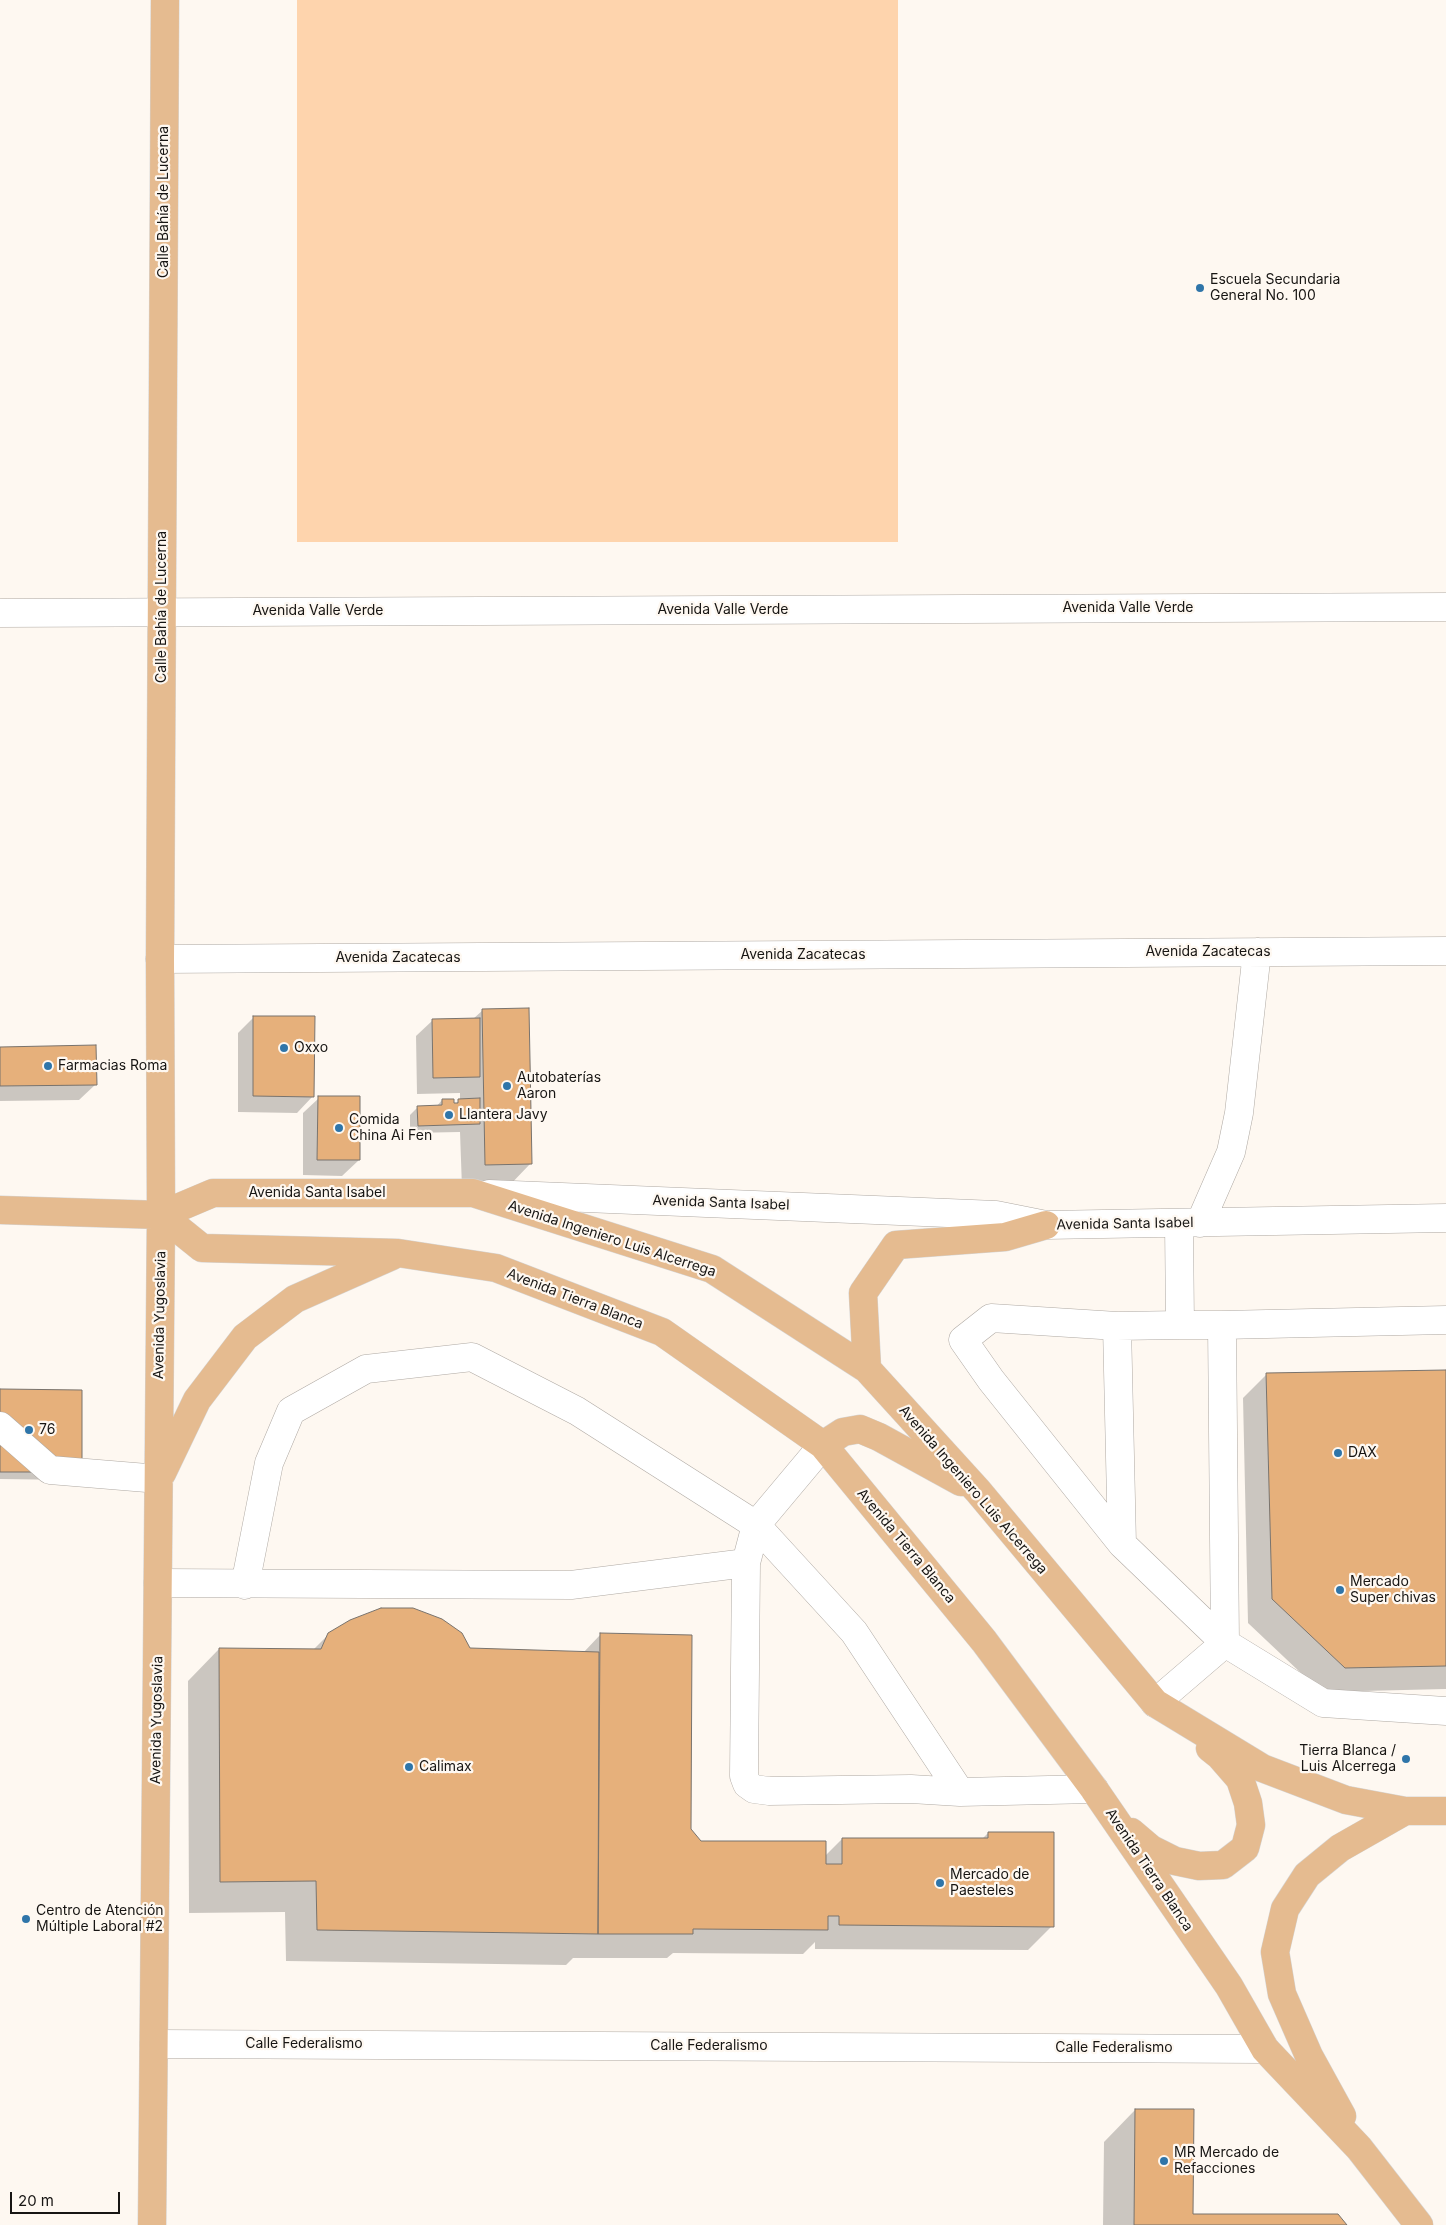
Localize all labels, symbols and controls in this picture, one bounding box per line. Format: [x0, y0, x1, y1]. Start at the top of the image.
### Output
street label: Calle Bahía de Lucerna [156, 126, 172, 278]
place label: Escuela Secundaria General No. 100 [1210, 272, 1340, 304]
marker: Escuela Secundaria General No. 100 [1194, 282, 1206, 294]
street label: Calle Bahía de Lucerna [154, 531, 170, 683]
street label: Avenida Valle Verde [1062, 600, 1194, 616]
street label: Avenida Valle Verde [657, 602, 789, 618]
street label: Avenida Valle Verde [252, 603, 384, 619]
street label: Avenida Zacatecas [1145, 944, 1271, 960]
street label: Avenida Zacatecas [740, 947, 866, 963]
street label: Avenida Zacatecas [335, 950, 461, 966]
place label: Oxxo [294, 1040, 328, 1056]
marker: Oxxo [278, 1042, 290, 1054]
place label: Farmacias Roma [58, 1058, 167, 1074]
marker: Farmacias Roma [42, 1060, 54, 1072]
place label: Autobaterías Aaron [517, 1070, 601, 1102]
marker: Autobaterías Aaron [501, 1080, 513, 1092]
place label: Llantera Javy [459, 1107, 547, 1123]
marker: Llantera Javy [443, 1109, 455, 1121]
place label: Comida China Ai Fen [349, 1112, 432, 1144]
marker: Comida China Ai Fen [333, 1122, 345, 1134]
street label: Avenida Santa Isabel [248, 1185, 386, 1201]
street label: Avenida Santa Isabel [652, 1192, 790, 1214]
street label: Avenida Ingeniero Luis Alcerrega [506, 1197, 718, 1281]
street label: Avenida Santa Isabel [1056, 1214, 1194, 1234]
street label: Avenida Yugoslavia [150, 1251, 170, 1379]
street label: Avenida Tierra Blanca [505, 1265, 645, 1333]
street label: Avenida Ingeniero Luis Alcerrega [895, 1402, 1051, 1578]
place label: 76 [39, 1422, 55, 1438]
marker: 76 [23, 1424, 35, 1436]
place label: DAX [1348, 1445, 1377, 1461]
marker: DAX [1332, 1447, 1344, 1459]
street label: Avenida Tierra Blanca [853, 1485, 959, 1607]
place label: Mercado Super chivas [1350, 1574, 1436, 1606]
marker: Mercado Super chivas [1334, 1584, 1346, 1596]
street label: Avenida Yugoslavia [147, 1656, 167, 1784]
place label: Tierra Blanca / Luis Alcerrega [1299, 1743, 1396, 1775]
marker: Tierra Blanca / Luis Alcerrega [1400, 1753, 1412, 1765]
place label: Calimax [419, 1759, 472, 1775]
marker: Calimax [403, 1761, 415, 1773]
street label: Avenida Tierra Blanca [1102, 1805, 1196, 1935]
place label: Mercado de Paesteles [950, 1867, 1029, 1900]
marker: Mercado de Paesteles [934, 1877, 946, 1889]
place label: Centro de Atención Múltiple Laboral #2 [36, 1903, 164, 1935]
marker: Centro de Atención Múltiple Laboral #2 [20, 1913, 32, 1925]
street label: Calle Federalismo [245, 2036, 363, 2052]
street label: Calle Federalismo [650, 2038, 768, 2054]
street label: Calle Federalismo [1055, 2040, 1173, 2056]
place label: MR Mercado de Refacciones [1174, 2145, 1279, 2178]
marker: MR Mercado de Refacciones [1158, 2155, 1170, 2167]
scale bar [12, 2182, 122, 2214]
text: 20 m [18, 2191, 54, 2210]

